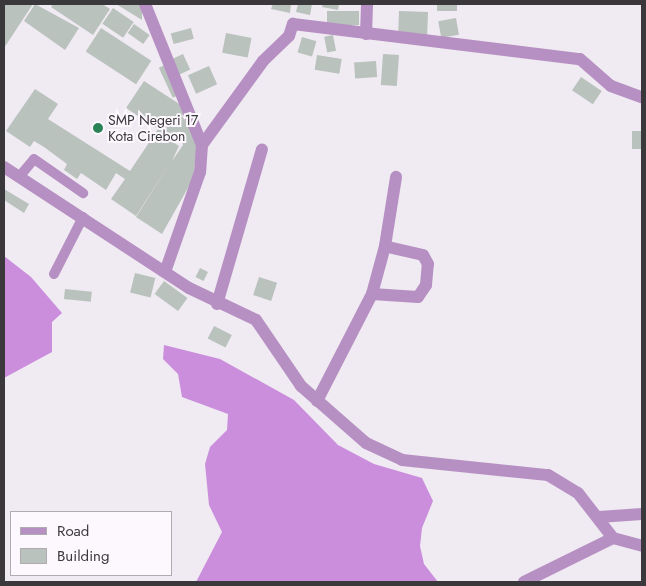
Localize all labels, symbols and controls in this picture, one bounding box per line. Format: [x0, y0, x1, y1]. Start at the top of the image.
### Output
place label: SMP Negeri 17 Kota Cirebon [108, 112, 198, 144]
marker: SMP Negeri 17 Kota Cirebon [92, 122, 104, 134]
legend [10, 511, 172, 576]
text: Road [57, 520, 89, 542]
text: Building [57, 545, 109, 567]

